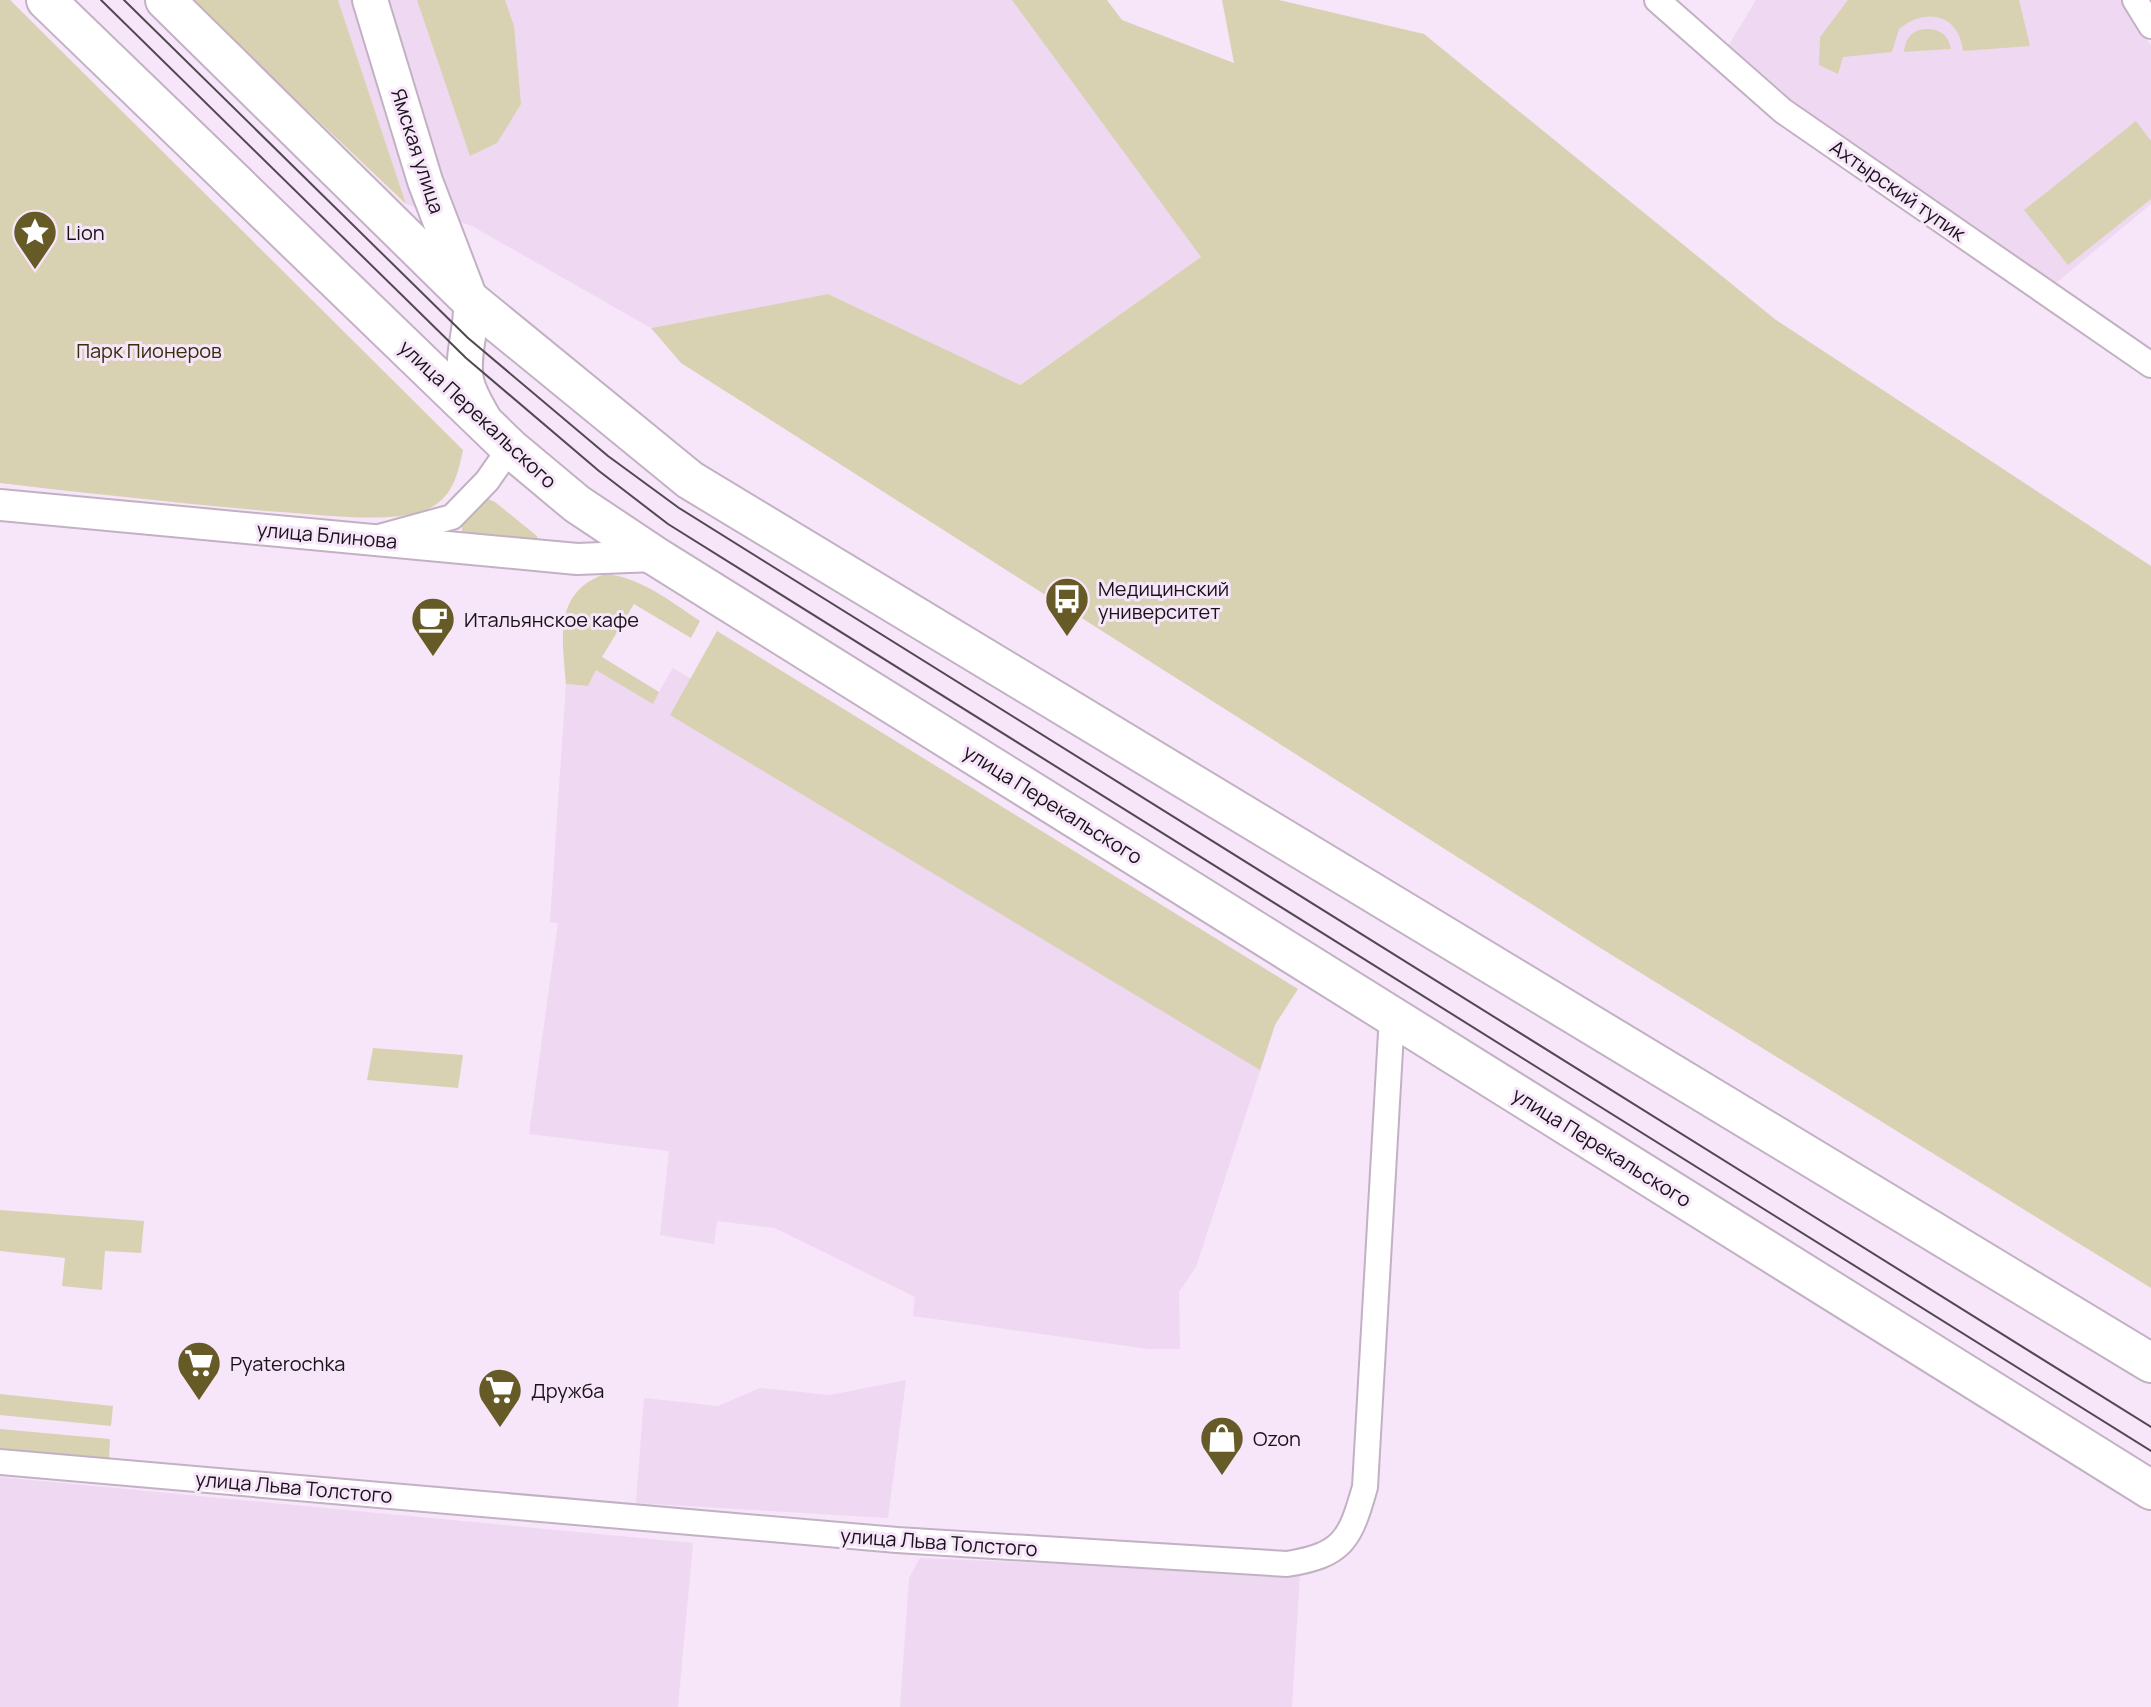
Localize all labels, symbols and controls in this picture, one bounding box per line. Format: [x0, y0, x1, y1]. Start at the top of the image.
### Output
street label: Ямская улица [385, 85, 451, 217]
street label: Ахтырский тупик [1825, 133, 1972, 247]
place icon: Lion [11, 208, 59, 271]
place label: Lion [66, 219, 105, 246]
street label: улица Перекальского [393, 334, 563, 494]
park label: Парк Пионеров [76, 337, 222, 364]
street label: улица Блинова [256, 515, 398, 555]
bus stop icon: Медицинский университет [1043, 575, 1091, 638]
place label: Медицинский университет [1098, 575, 1229, 625]
cafe icon: Итальянское кафе [409, 595, 457, 658]
place label: Итальянское кафе [464, 606, 639, 633]
street label: улица Перекальского [958, 738, 1148, 870]
street label: улица Перекальского [1507, 1081, 1697, 1213]
supermarket icon: Pyaterochka [175, 1339, 223, 1402]
place label: Pyaterochka [230, 1350, 345, 1377]
supermarket icon: Дружба [476, 1366, 524, 1429]
place label: Дружба [531, 1377, 604, 1404]
shop icon: Ozon [1198, 1414, 1246, 1477]
place label: Ozon [1253, 1425, 1301, 1452]
street label: улица Льва Толстого [194, 1465, 394, 1509]
street label: улица Льва Толстого [839, 1522, 1039, 1562]

